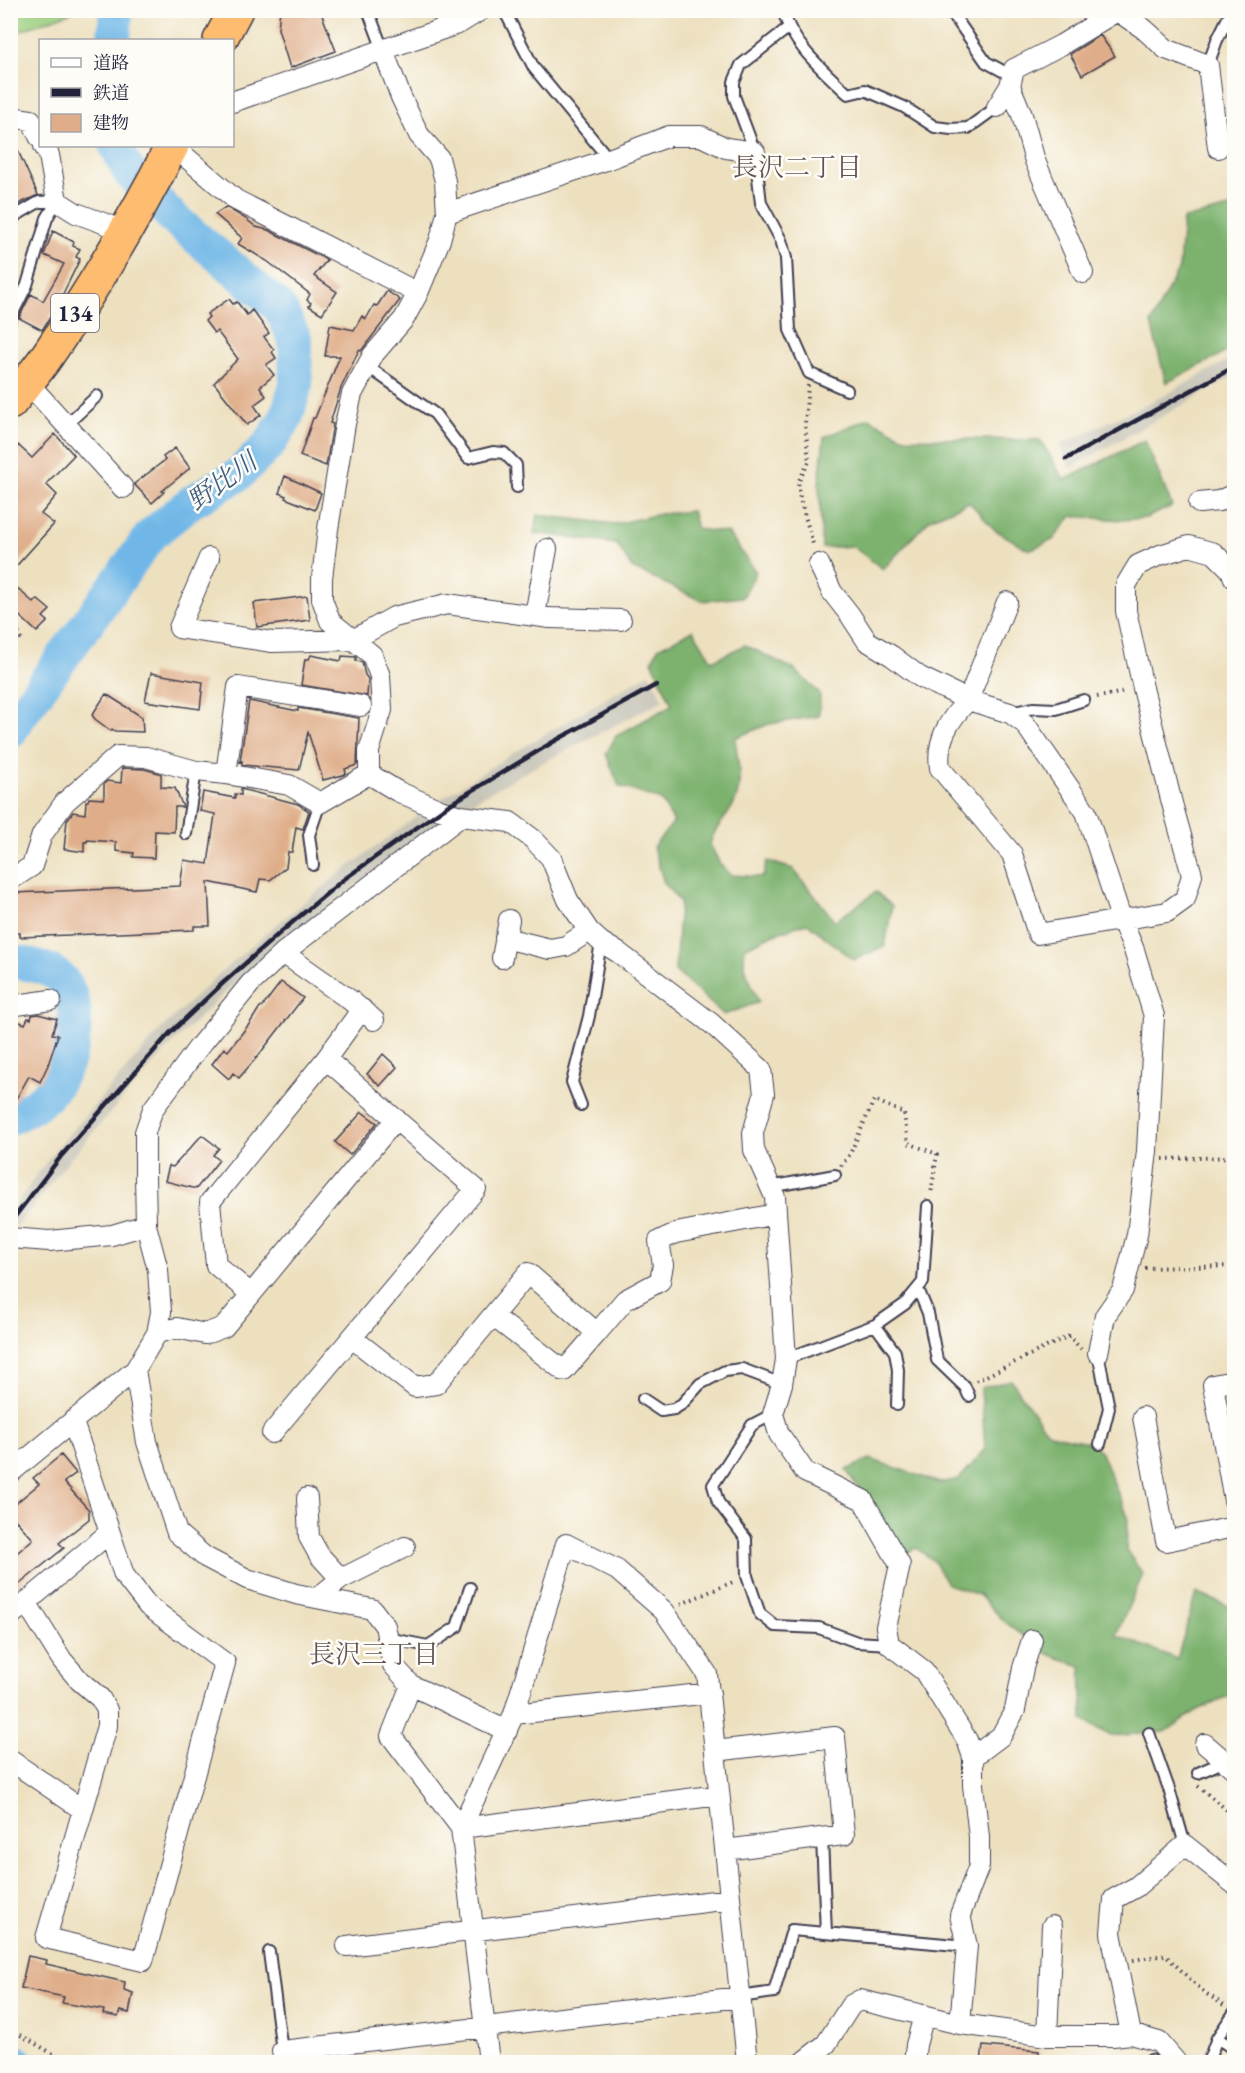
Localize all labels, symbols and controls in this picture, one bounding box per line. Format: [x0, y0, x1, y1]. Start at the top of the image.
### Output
legend [39, 39, 234, 147]
text: 道路 [93, 51, 129, 74]
text: 鉄道 [93, 81, 129, 104]
text: 建物 [93, 111, 129, 134]
district label: 長沢二丁目 [732, 150, 862, 184]
road number: 134 [51, 294, 99, 332]
water label: 野比川 [180, 443, 266, 518]
district label: 長沢三丁目 [309, 1637, 439, 1671]

